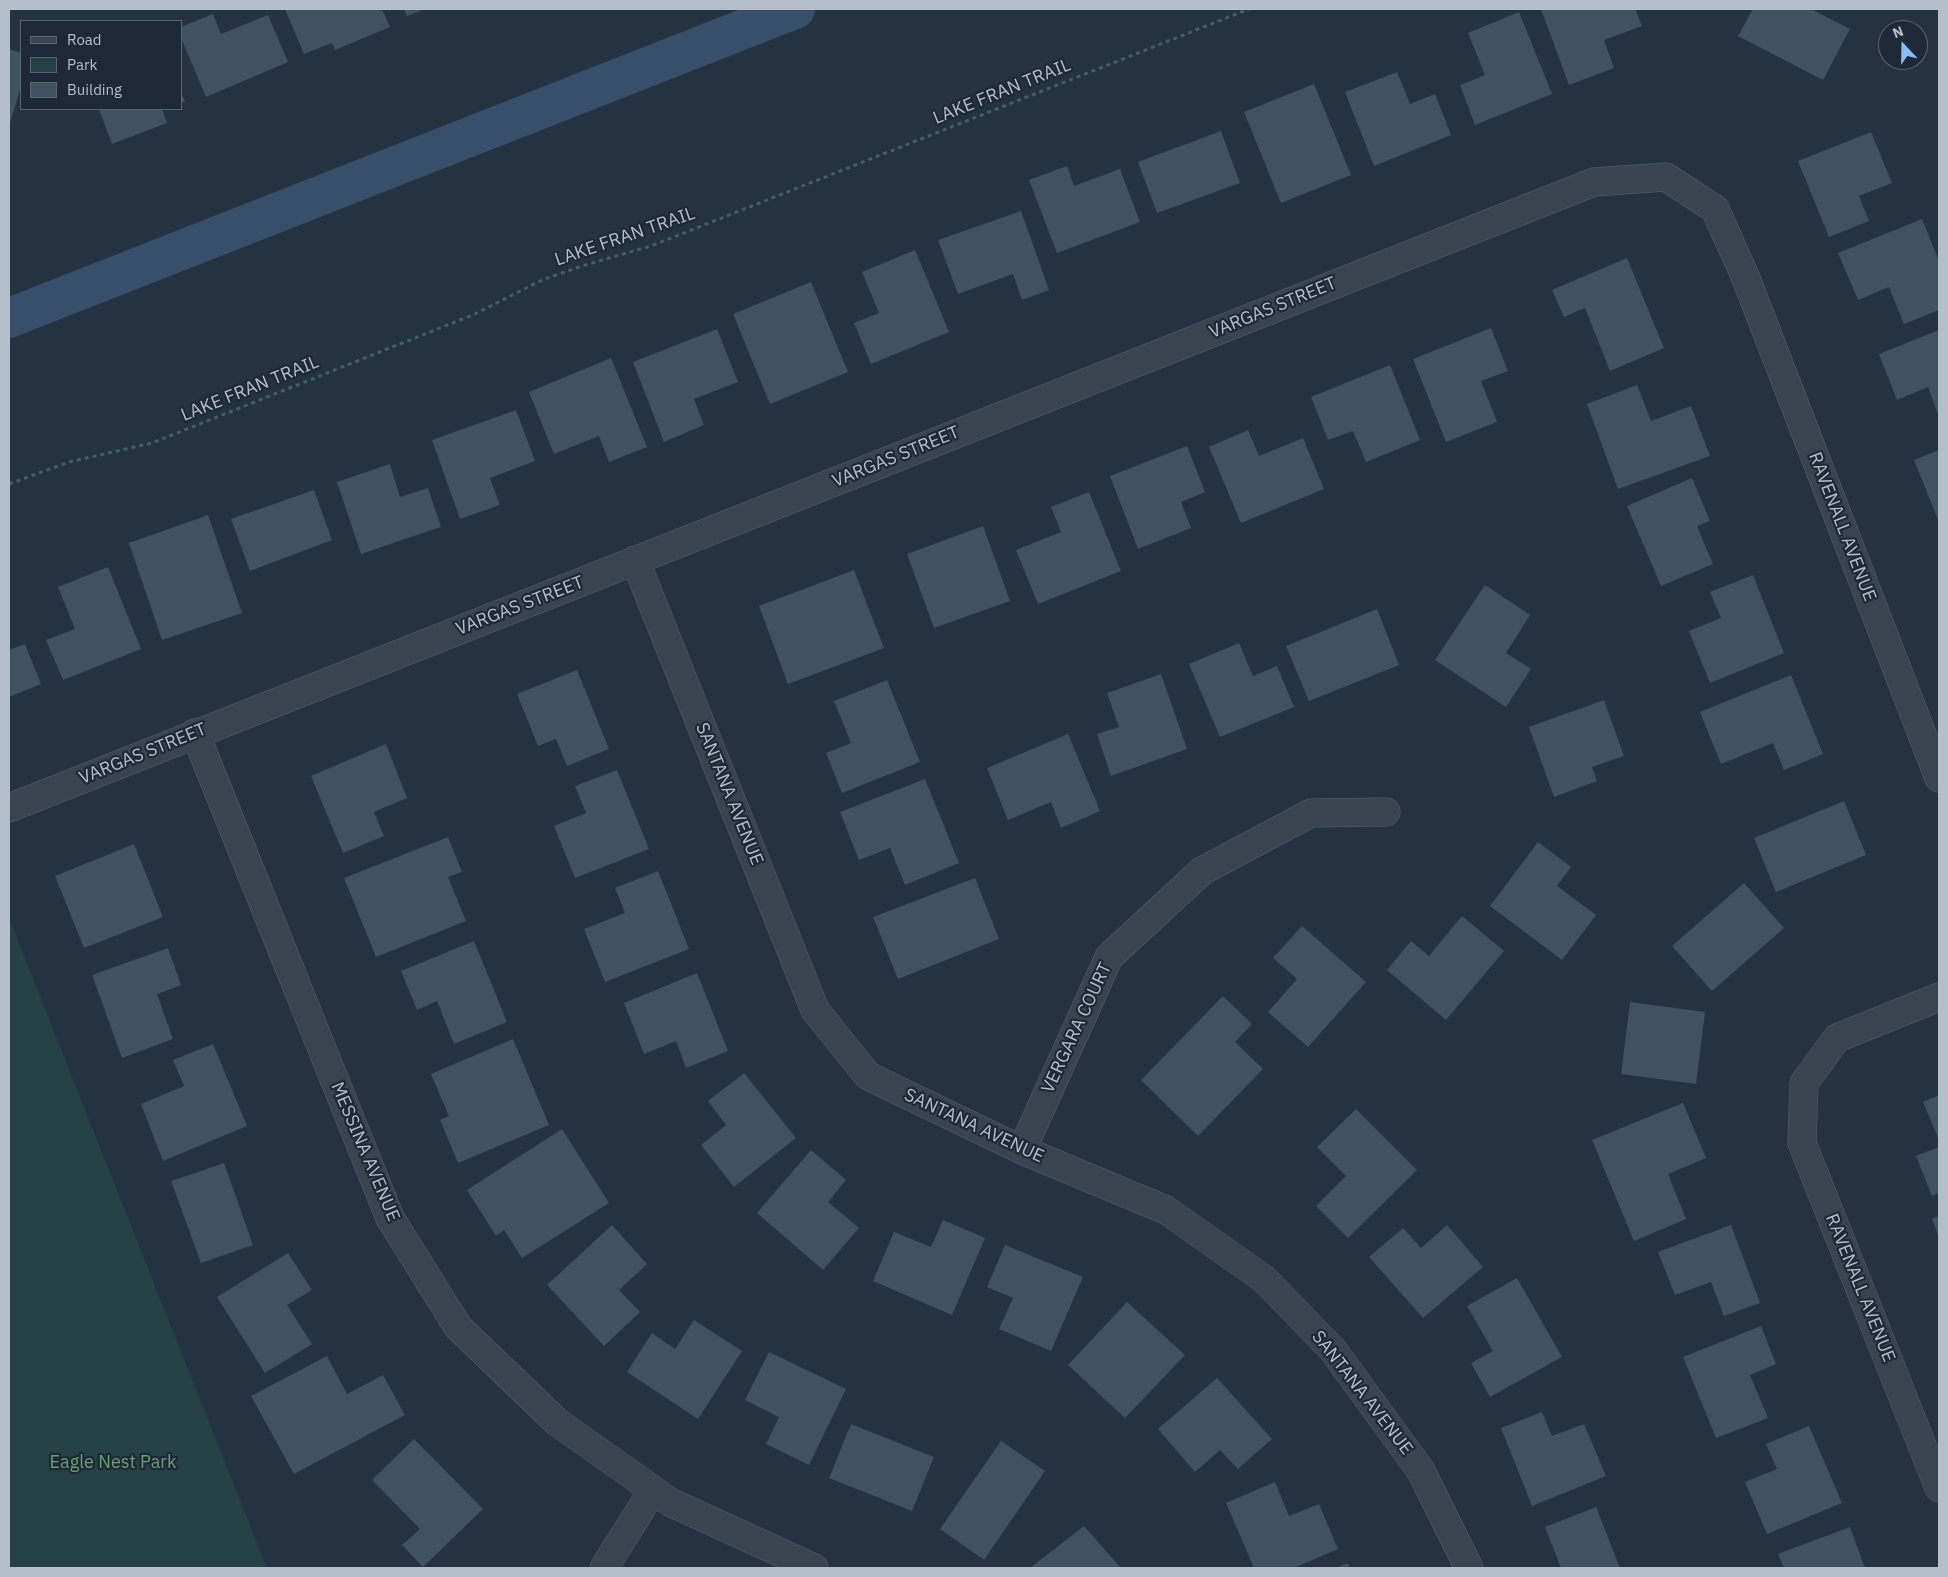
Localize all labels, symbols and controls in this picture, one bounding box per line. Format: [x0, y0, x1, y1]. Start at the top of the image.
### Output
legend [20, 20, 182, 110]
north arrow [1878, 20, 1928, 70]
text: N [1890, 22, 1906, 42]
text: Road [67, 30, 102, 49]
text: Park [67, 55, 97, 74]
street label: LAKE FRAN TRAIL [930, 55, 1074, 129]
text: Building [67, 80, 122, 99]
street label: LAKE FRAN TRAIL [552, 203, 698, 271]
street label: VARGAS STREET [1206, 273, 1340, 343]
street label: LAKE FRAN TRAIL [178, 352, 322, 426]
street label: VARGAS STREET [829, 422, 963, 492]
street label: RAVENALL AVENUE [1804, 449, 1880, 605]
street label: VARGAS STREET [453, 572, 587, 640]
street label: VARGAS STREET [76, 719, 210, 789]
street label: SANTANA AVENUE [691, 720, 767, 868]
street label: VERGARA COURT [1037, 959, 1117, 1097]
street label: MESSINA AVENUE [326, 1079, 404, 1225]
street label: SANTANA AVENUE [901, 1084, 1047, 1168]
street label: RAVENALL AVENUE [1820, 1211, 1900, 1365]
street label: SANTANA AVENUE [1307, 1327, 1417, 1459]
park label: Eagle Nest Park [50, 1452, 176, 1474]

